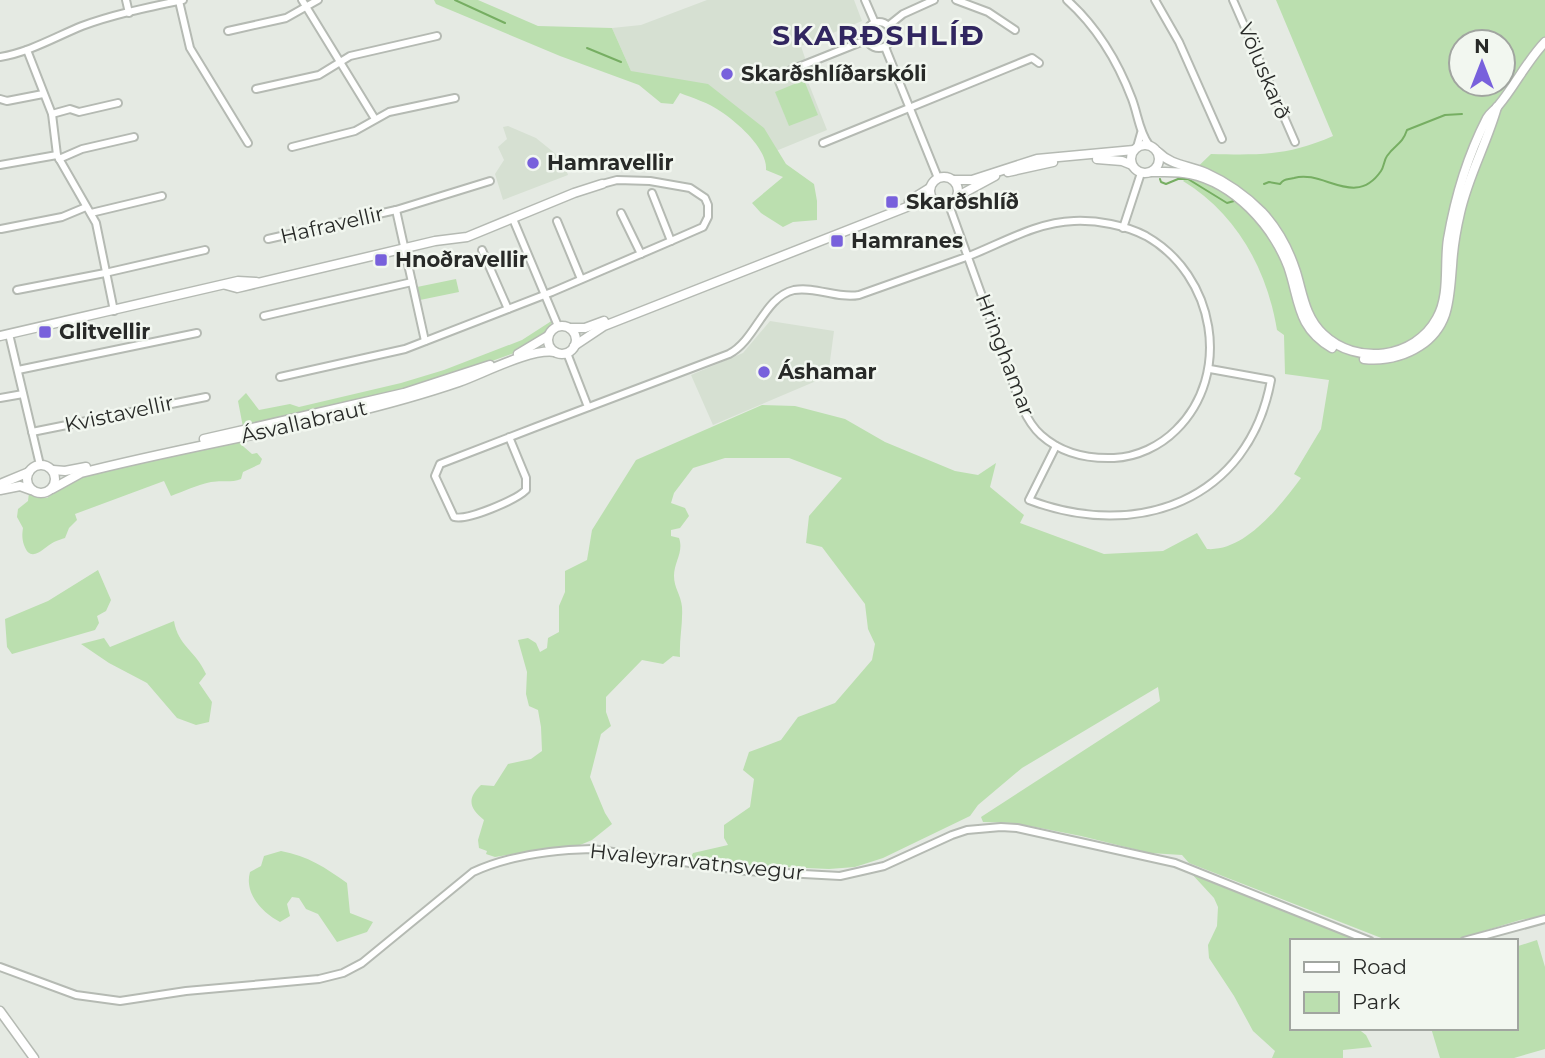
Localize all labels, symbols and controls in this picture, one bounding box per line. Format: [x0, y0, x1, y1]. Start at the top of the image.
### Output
district label: SKARÐSHLÍÐ [772, 18, 986, 52]
street label: Völuskarð [1233, 19, 1296, 123]
north arrow [1447, 28, 1517, 98]
text: N [1474, 35, 1490, 58]
place label: Skarðshlíðarskóli [741, 61, 927, 86]
marker: Skarðshlíðarskóli [719, 66, 735, 82]
place label: Hamravellir [547, 150, 673, 175]
marker: Hamravellir [525, 155, 541, 171]
place label: Skarðshlíð [906, 189, 1019, 214]
marker: Skarðshlíð [884, 194, 900, 210]
street label: Hafravellir [278, 200, 386, 249]
place label: Hamranes [851, 228, 963, 253]
marker: Hamranes [829, 233, 845, 249]
place label: Hnoðravellir [395, 247, 528, 272]
marker: Hnoðravellir [373, 252, 389, 268]
street label: Hringhamar [971, 290, 1040, 420]
place label: Glitvellir [59, 319, 150, 344]
marker: Glitvellir [37, 324, 53, 340]
place label: Áshamar [777, 359, 877, 384]
marker: Áshamar [756, 364, 772, 380]
street label: Kvistavellir [62, 390, 176, 437]
street label: Ásvallabraut [238, 395, 369, 448]
street label: Hvaleyrarvatnsvegur [589, 838, 806, 885]
legend [1290, 939, 1517, 1030]
text: Road [1352, 954, 1407, 979]
text: Park [1352, 989, 1400, 1014]

